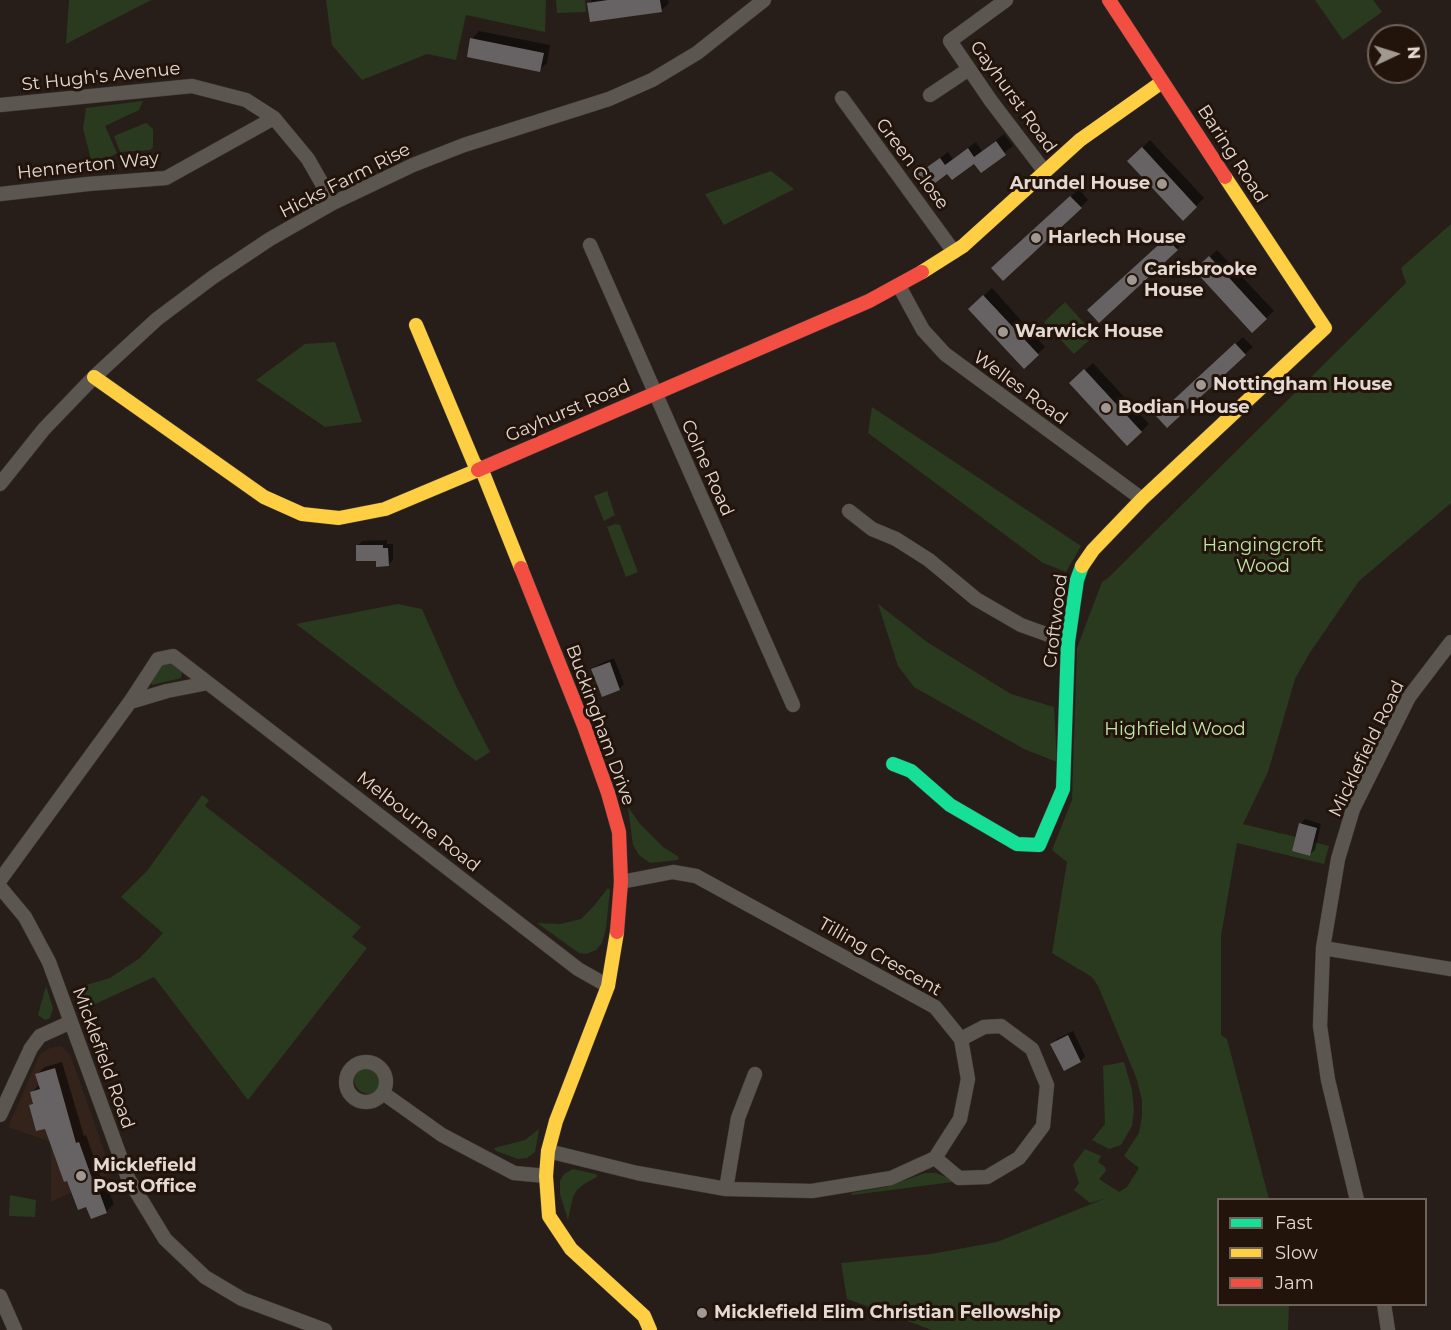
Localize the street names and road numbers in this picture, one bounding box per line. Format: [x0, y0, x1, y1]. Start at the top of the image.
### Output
street label: Gayhurst Road [965, 37, 1061, 157]
street label: St Hugh's Avenue [21, 58, 181, 96]
street label: Baring Road [1192, 101, 1272, 207]
street label: Green Close [871, 114, 953, 214]
street label: Hicks Farm Rise [276, 139, 414, 223]
street label: Hennerton Way [16, 148, 160, 184]
street label: Welles Road [969, 347, 1071, 429]
street label: Gayhurst Road [502, 375, 634, 447]
street label: Colne Road [676, 416, 738, 520]
street label: Croftwood [1040, 573, 1072, 669]
street label: Buckingham Drive [561, 642, 639, 808]
street label: Micklefield Road [1325, 677, 1409, 821]
street label: Melbourne Road [352, 767, 484, 877]
street label: Tilling Crescent [815, 913, 945, 1001]
street label: Micklefield Road [67, 984, 139, 1132]

